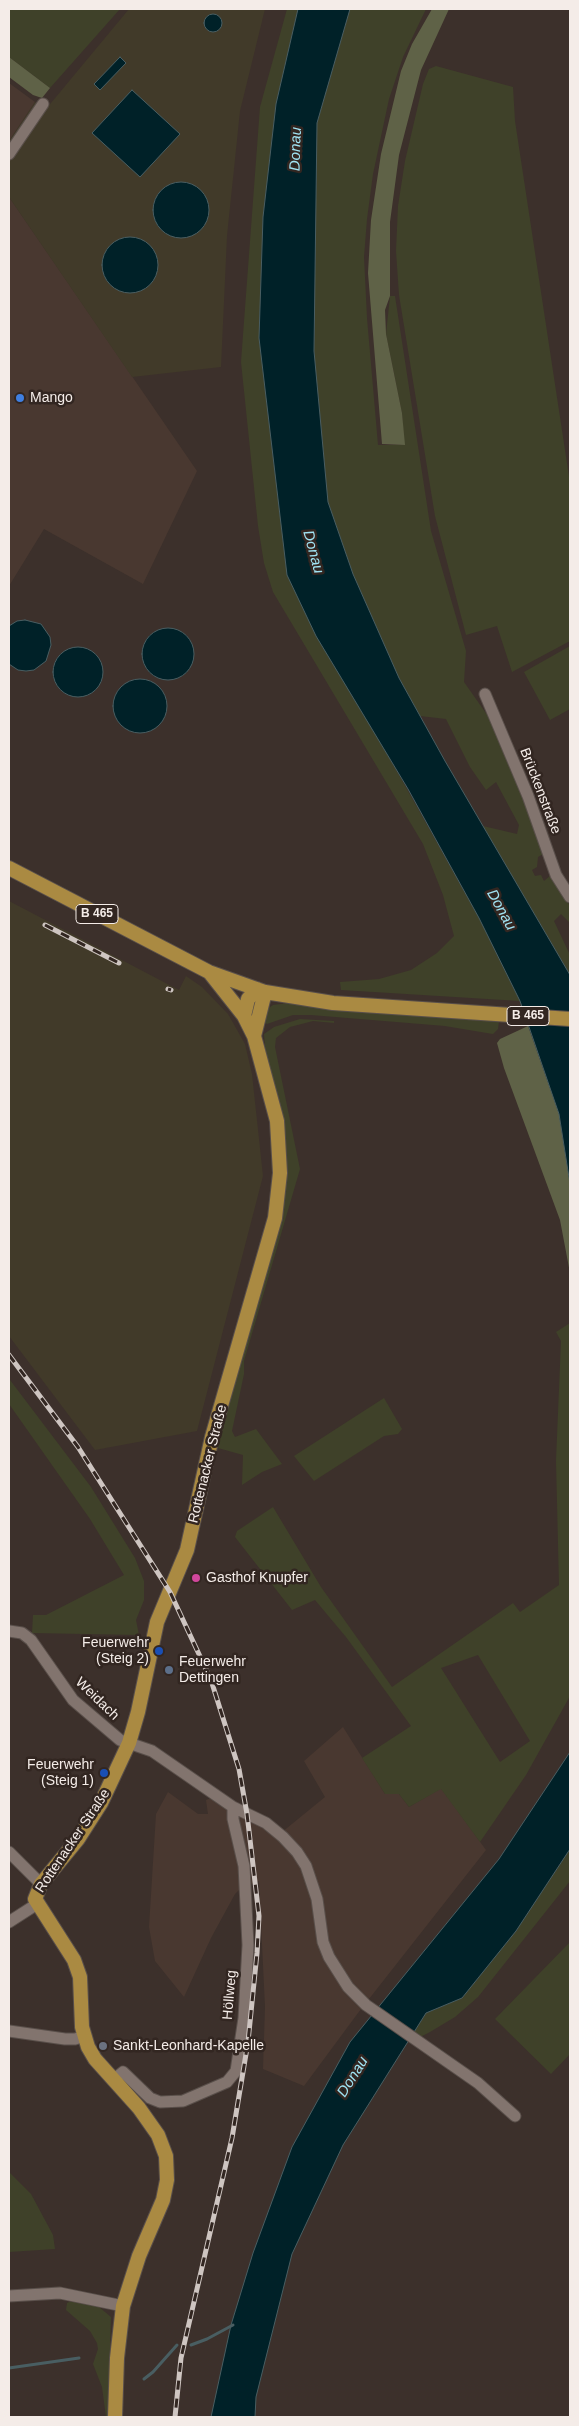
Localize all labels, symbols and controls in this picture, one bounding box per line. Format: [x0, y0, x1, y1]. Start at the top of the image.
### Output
water label: Donau [286, 127, 306, 171]
place label: Mango [30, 390, 73, 406]
marker: Mango [14, 392, 26, 404]
water label: Donau [299, 528, 327, 576]
street label: Brückenstraße [516, 745, 564, 837]
water label: Donau [482, 886, 520, 934]
road number: B 465 [76, 904, 118, 924]
road number: B 465 [507, 1006, 549, 1026]
street label: Rottenacker Straße [185, 1403, 231, 1525]
place label: Gasthof Knupfer [206, 1570, 308, 1586]
marker: Gasthof Knupfer [190, 1572, 202, 1584]
place label: Feuerwehr (Steig 2) [82, 1635, 149, 1668]
marker: Feuerwehr (Steig 2) [153, 1645, 165, 1657]
place label: Feuerwehr Dettingen [179, 1654, 246, 1686]
marker: Feuerwehr Dettingen [163, 1664, 175, 1676]
street label: Weidach [72, 1674, 122, 1724]
place label: Feuerwehr (Steig 1) [27, 1757, 94, 1790]
marker: Feuerwehr (Steig 1) [98, 1767, 110, 1779]
street label: Rottenacker Straße [32, 1786, 114, 1896]
street label: Höllweg [219, 1969, 241, 2021]
place label: Sankt-Leonhard-Kapelle [113, 2038, 264, 2054]
marker: Sankt-Leonhard-Kapelle [97, 2040, 109, 2052]
water label: Donau [334, 2053, 372, 2101]

